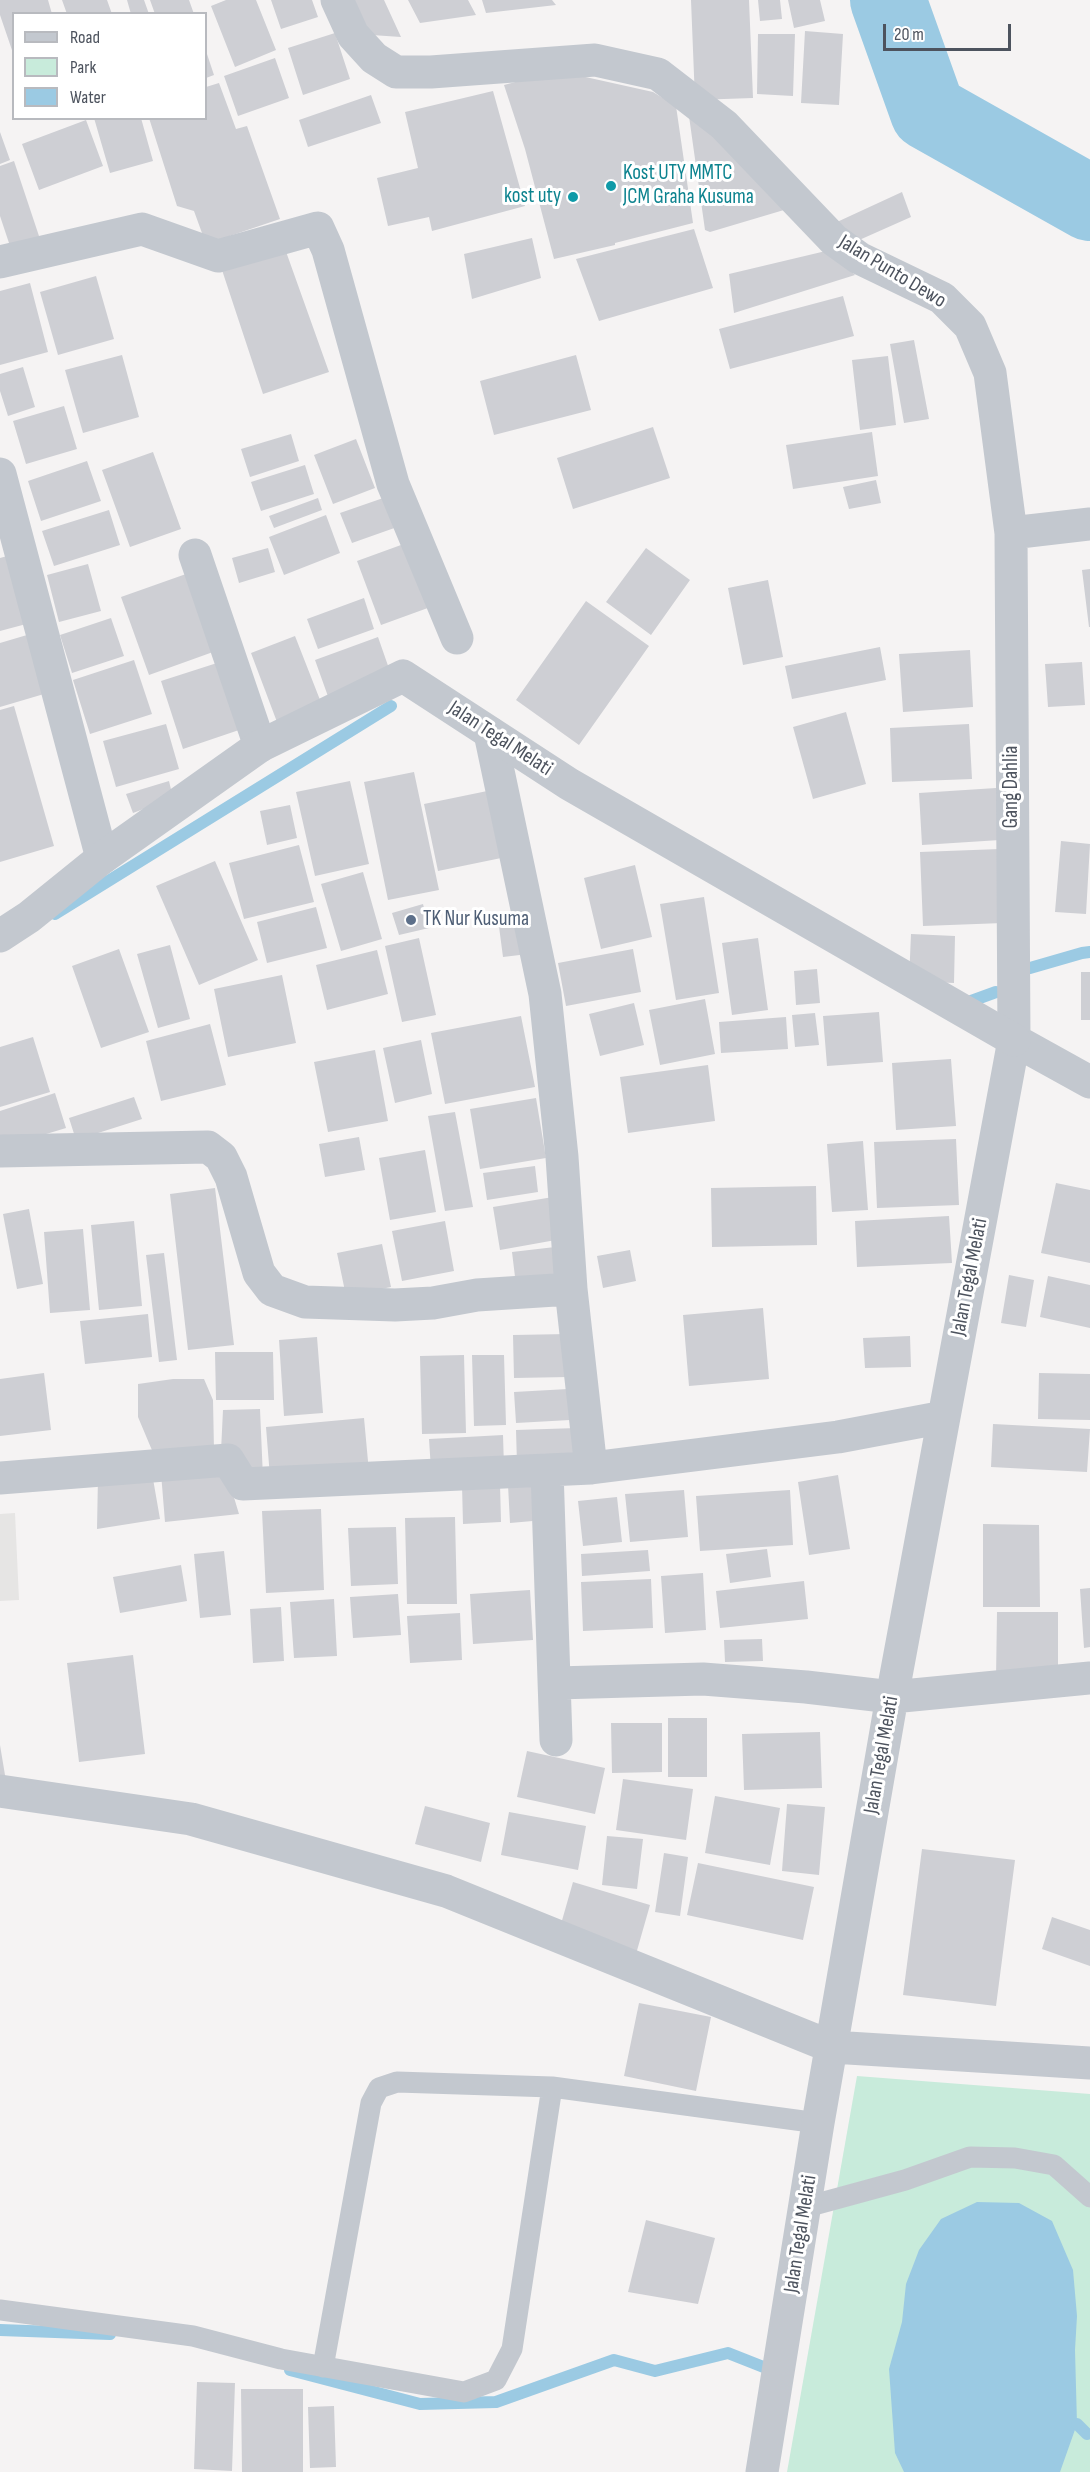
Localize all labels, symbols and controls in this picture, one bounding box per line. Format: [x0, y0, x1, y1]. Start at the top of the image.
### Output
legend [12, 12, 207, 120]
scale bar [886, 12, 1014, 50]
text: 20 m [894, 24, 924, 45]
text: Road [70, 27, 100, 48]
text: Park [70, 57, 96, 78]
text: Water [70, 87, 106, 108]
place label: Kost UTY MMTC JCM Graha Kusuma [623, 161, 754, 211]
marker: Kost UTY MMTC JCM Graha Kusuma [604, 179, 618, 193]
place label: kost uty [504, 184, 561, 210]
marker: kost uty [566, 190, 580, 204]
street label: Jalan Punto Dewo [834, 230, 950, 314]
street label: Jalan Tegal Melati [443, 696, 557, 782]
street label: Gang Dahlia [999, 746, 1025, 828]
place label: TK Nur Kusuma [423, 907, 529, 933]
marker: TK Nur Kusuma [404, 913, 418, 927]
street label: Jalan Tegal Melati [946, 1216, 994, 1338]
street label: Jalan Tegal Melati [859, 1694, 905, 1816]
street label: Jalan Tegal Melati [779, 2173, 823, 2295]

